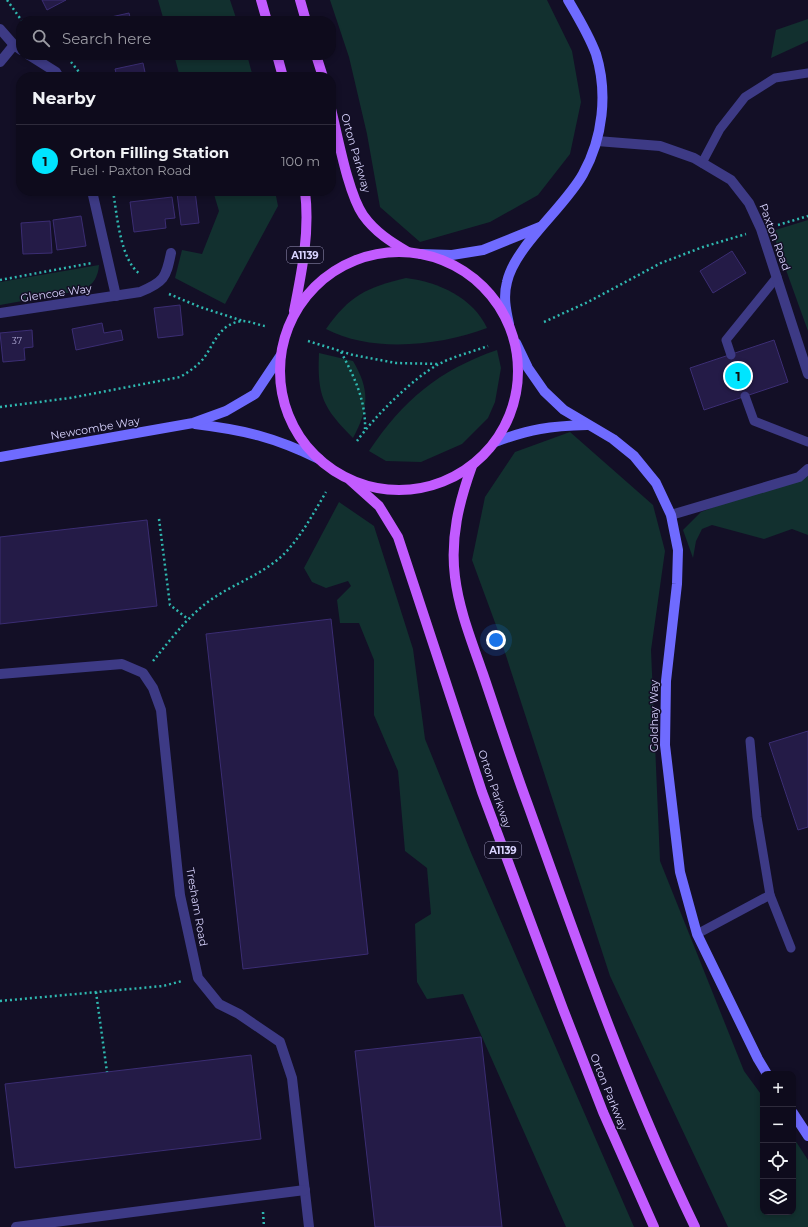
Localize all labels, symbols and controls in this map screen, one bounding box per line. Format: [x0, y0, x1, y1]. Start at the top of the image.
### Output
search box [16, 16, 336, 60]
icon: search [30, 27, 52, 49]
text: Search here [62, 29, 151, 48]
text: Nearby [32, 88, 96, 108]
street label: Orton Parkway [338, 112, 374, 194]
text: Orton Filling Station [70, 143, 229, 162]
text: 1 [42, 153, 48, 169]
text: 100 m [281, 153, 320, 169]
text: Fuel · Paxton Road [70, 162, 191, 178]
street label: Paxton Road [756, 202, 794, 272]
road number: A1139 [287, 247, 323, 263]
street label: Glencoe Way [19, 281, 93, 305]
house number: 37 [12, 335, 22, 346]
pin: 1 [725, 361, 751, 391]
street label: Newcombe Way [49, 413, 141, 443]
your location [486, 630, 506, 650]
street label: Goldhay Way [647, 680, 661, 752]
street label: Orton Parkway [475, 748, 515, 830]
road number: A1139 [485, 842, 521, 858]
street label: Tresham Road [183, 867, 211, 947]
street label: Orton Parkway [587, 1051, 631, 1133]
map controls [760, 1071, 796, 1215]
button: + [760, 1071, 796, 1107]
button: − [760, 1107, 796, 1143]
button: locate [760, 1143, 796, 1179]
button: layers [760, 1179, 796, 1215]

